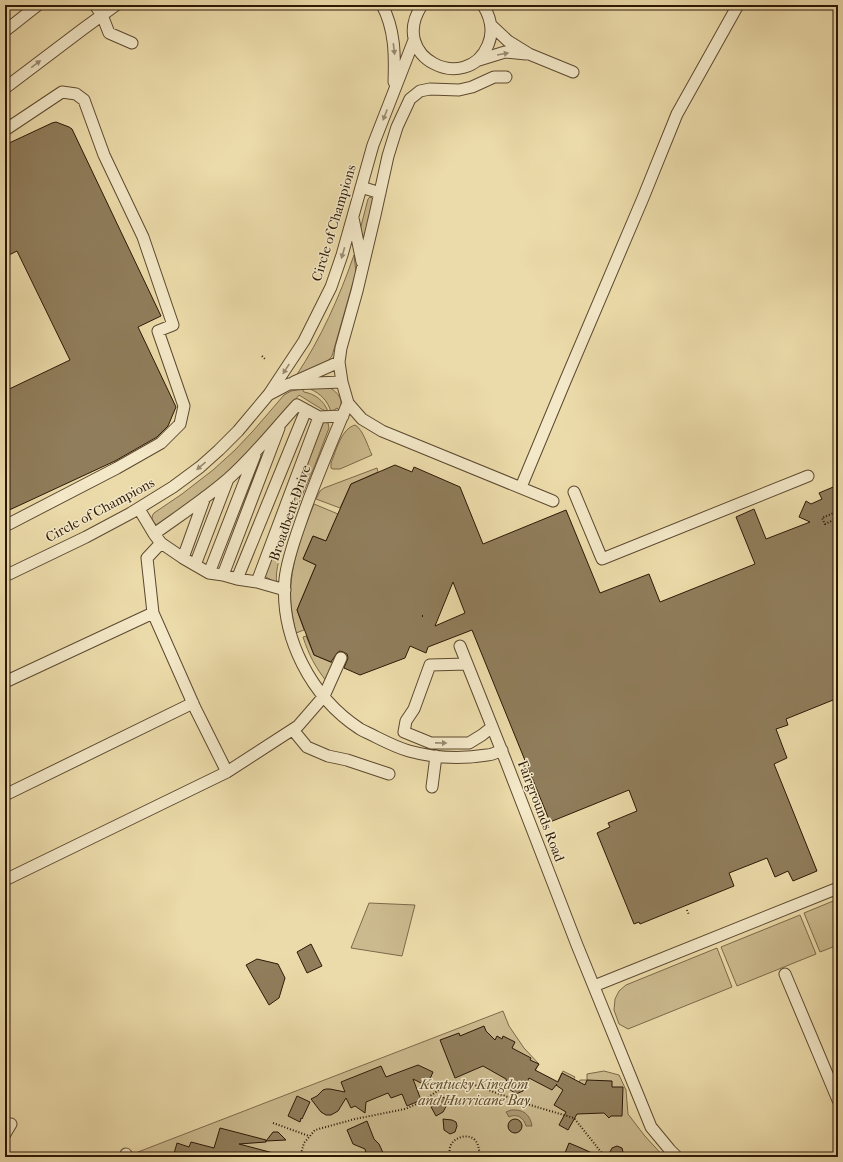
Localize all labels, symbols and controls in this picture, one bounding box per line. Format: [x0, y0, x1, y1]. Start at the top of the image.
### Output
one-way arrow [391, 43, 397, 56]
one-way arrow [496, 50, 509, 56]
one-way arrow [31, 60, 42, 68]
one-way arrow [381, 110, 387, 122]
street label: Circle of Champions [308, 163, 360, 283]
one-way arrow [340, 247, 346, 259]
one-way arrow [283, 363, 290, 375]
one-way arrow [195, 462, 206, 471]
street label: Broadbent Drive [266, 463, 314, 563]
street label: Circle of Champions [43, 474, 157, 546]
one-way arrow [435, 740, 448, 746]
street label: Fairgrounds Road [514, 758, 568, 864]
park label: Kentucky Kingdom and Hurricane Bay [418, 1076, 531, 1109]

